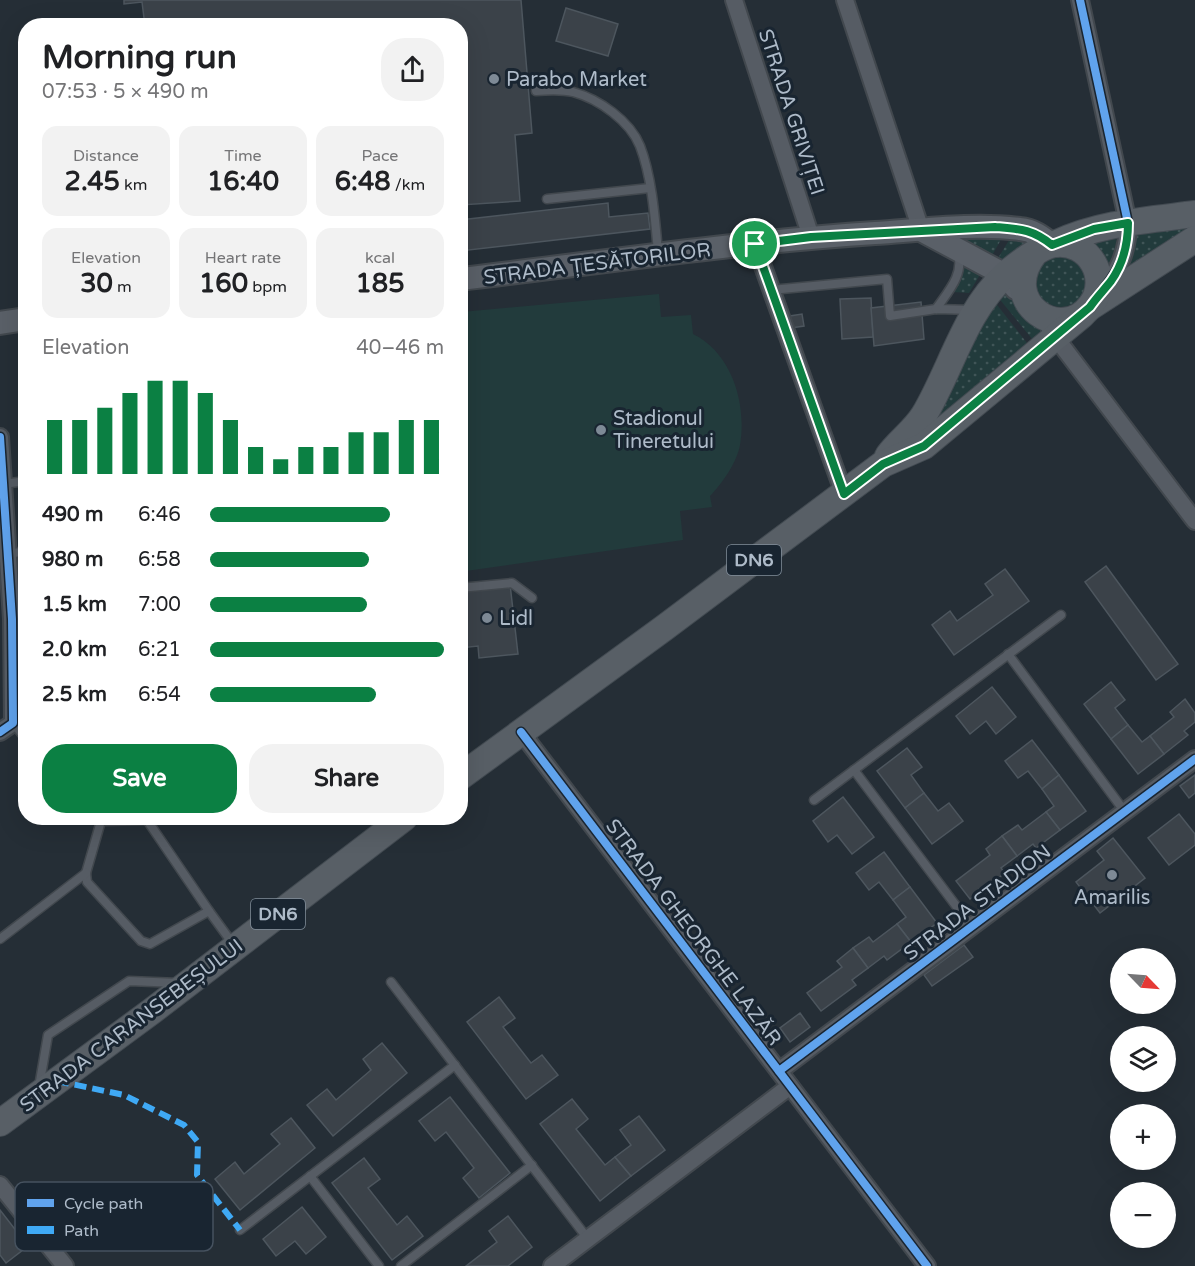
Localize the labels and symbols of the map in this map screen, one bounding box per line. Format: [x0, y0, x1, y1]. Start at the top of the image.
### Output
street label: STRADA GRIVIȚEI [753, 26, 829, 198]
place label: Parabo Market [506, 68, 647, 92]
marker: Parabo Market [487, 72, 501, 86]
pin [729, 218, 780, 269]
street label: STRADA ȚESĂTORILOR [482, 237, 712, 290]
place label: Stadionul Tineretului [613, 407, 714, 454]
marker: Stadionul Tineretului [594, 423, 608, 437]
road number: DN6 [727, 545, 781, 575]
place label: Lidl [499, 607, 533, 631]
marker: Lidl [480, 611, 494, 625]
street label: STRADA GHEORGHE LAZĂR [600, 814, 787, 1051]
street label: STRADA STADION [899, 840, 1056, 966]
marker: Amarilis [1105, 868, 1119, 882]
place label: Amarilis [1074, 886, 1150, 910]
road number: DN6 [251, 899, 305, 929]
street label: STRADA CARANSEBEȘULUI [15, 934, 248, 1118]
north arrow [1110, 948, 1176, 1014]
legend [15, 1182, 213, 1251]
text: Cycle path [64, 1194, 143, 1214]
text: Path [64, 1221, 99, 1241]

